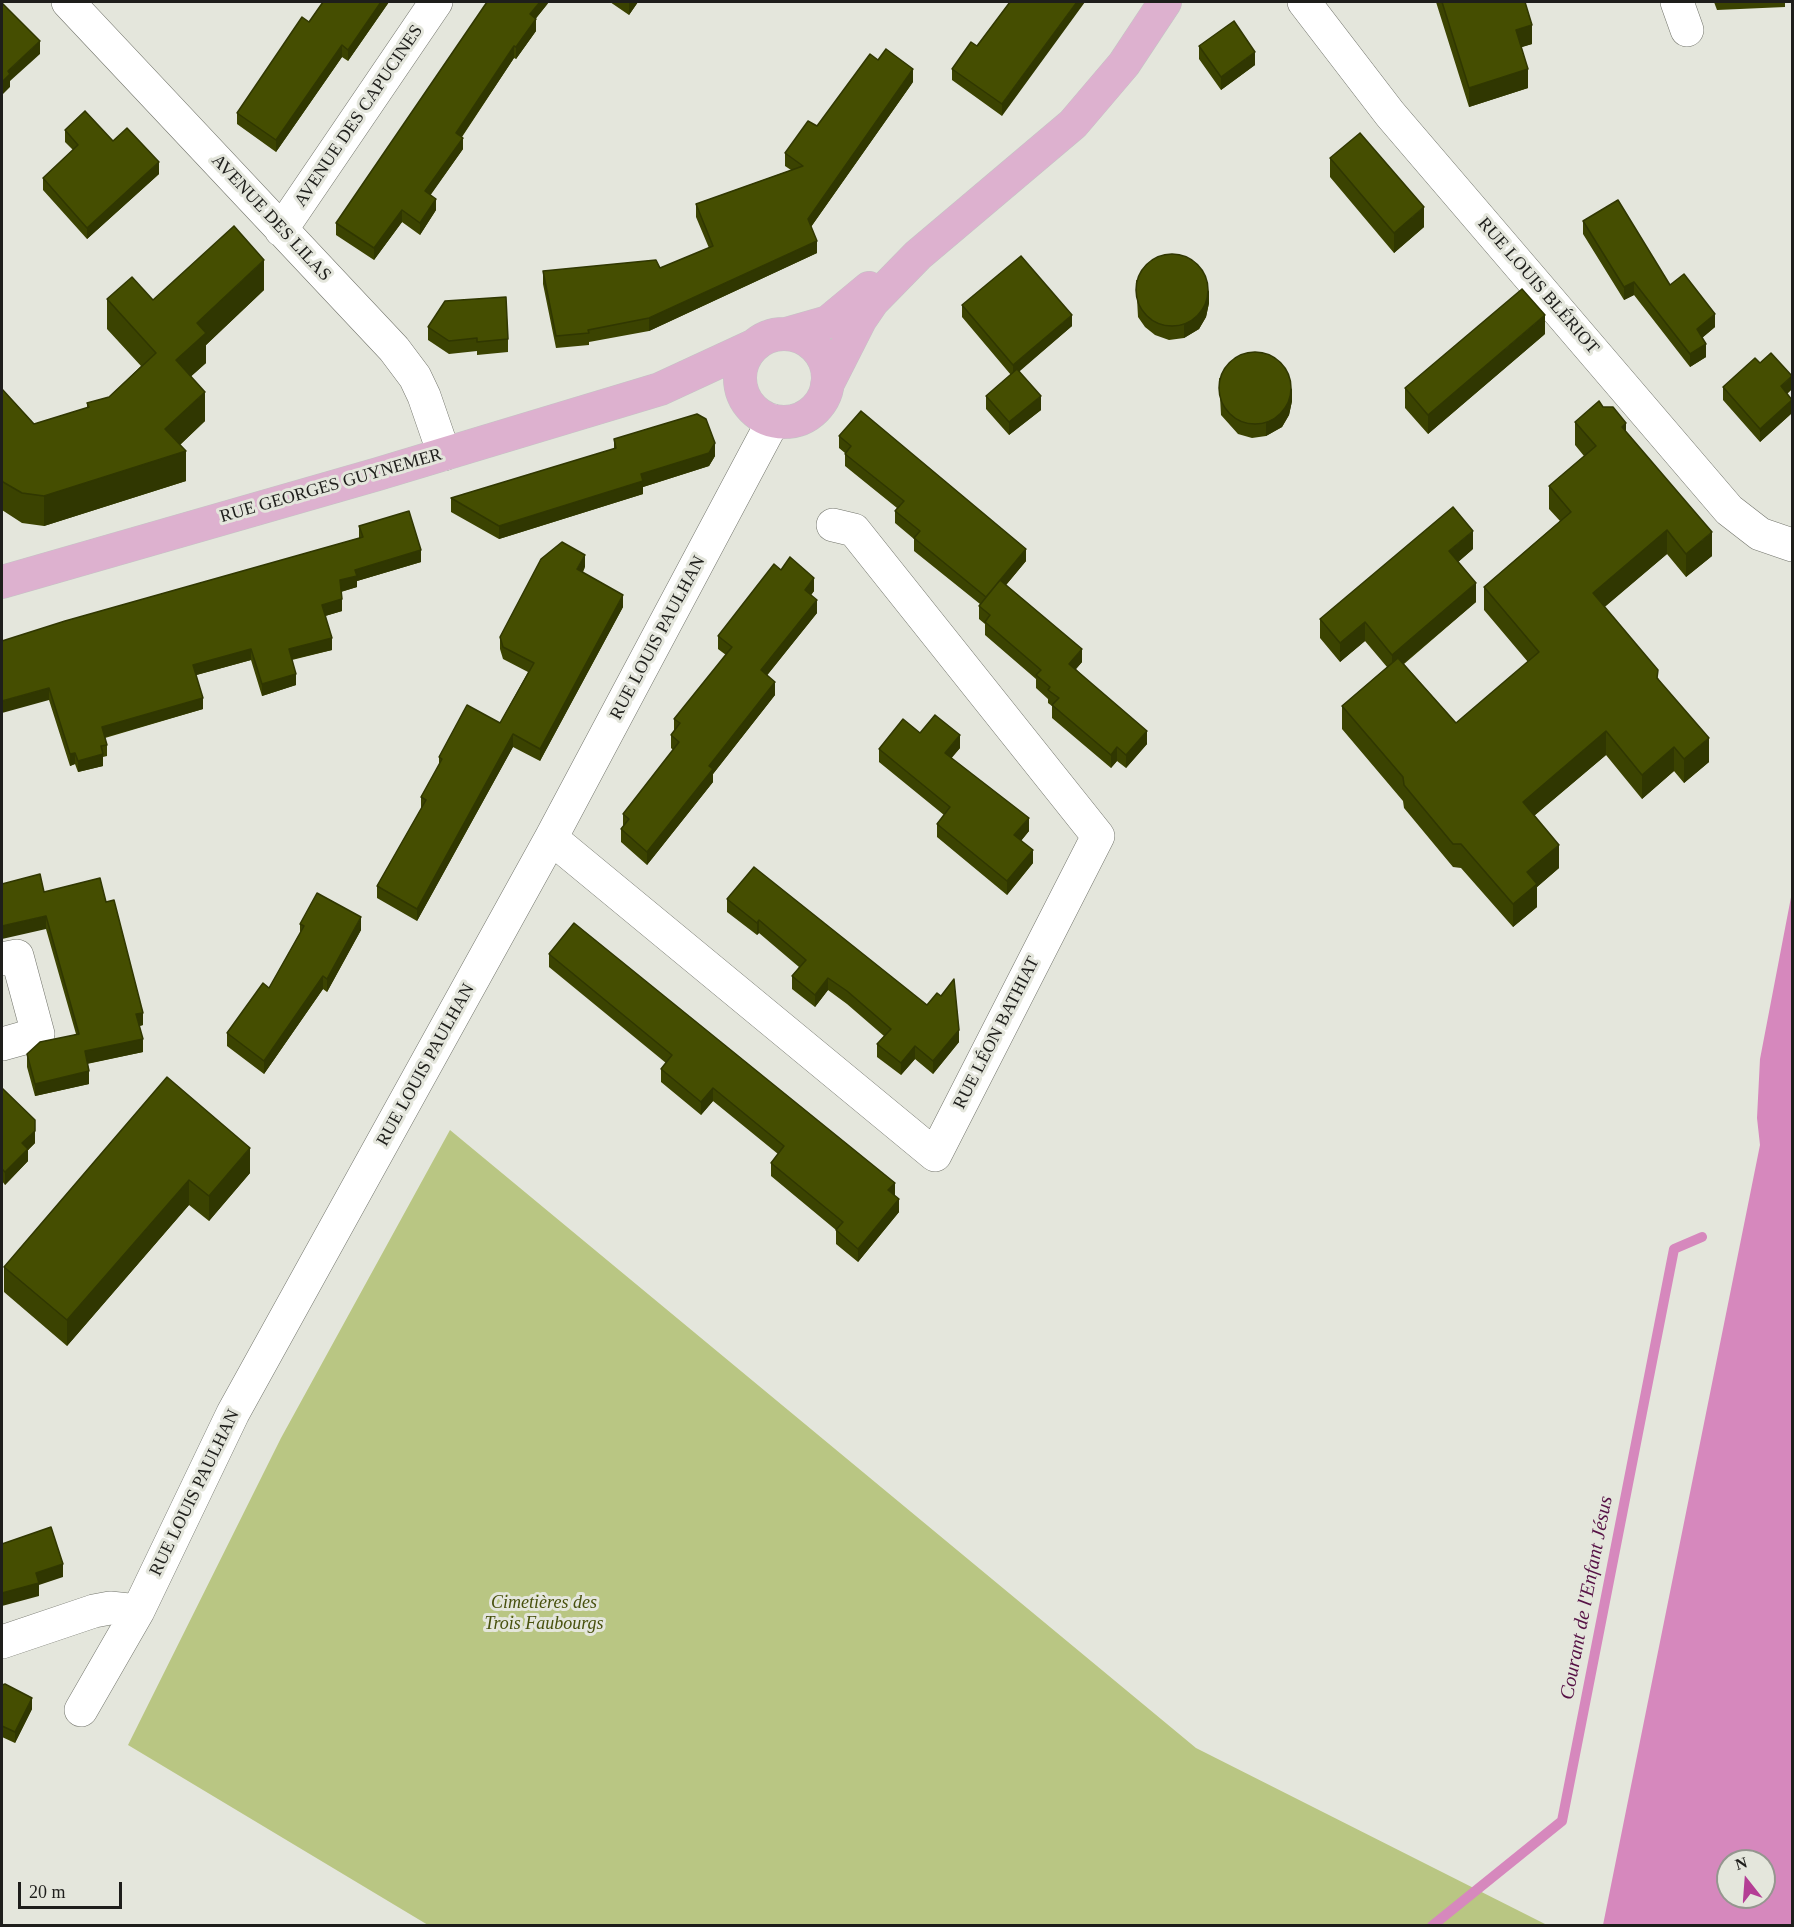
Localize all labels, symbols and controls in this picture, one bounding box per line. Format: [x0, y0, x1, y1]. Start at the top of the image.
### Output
street label: AVENUE DES CAPUCINES [290, 21, 428, 211]
street label: AVENUE DES LILAS [207, 150, 335, 286]
street label: RUE LOUIS BLÉRIOT [1473, 213, 1603, 359]
street label: RUE GEORGES GUYNEMER [217, 444, 445, 528]
street label: RUE LOUIS PAULHAN [606, 552, 710, 724]
street label: RUE LÉON BATHIAT [949, 953, 1045, 1113]
street label: RUE LOUIS PAULHAN [372, 980, 480, 1150]
street label: RUE LOUIS PAULHAN [145, 1406, 245, 1580]
water label: Courant de l'Enfant Jésus [1555, 1494, 1619, 1702]
park label: Cimetières des Trois Faubourgs [484, 1592, 604, 1634]
north arrow [1716, 1849, 1776, 1909]
text: N [1733, 1853, 1749, 1873]
scale bar [21, 1870, 124, 1908]
text: 20 m [29, 1882, 66, 1902]

